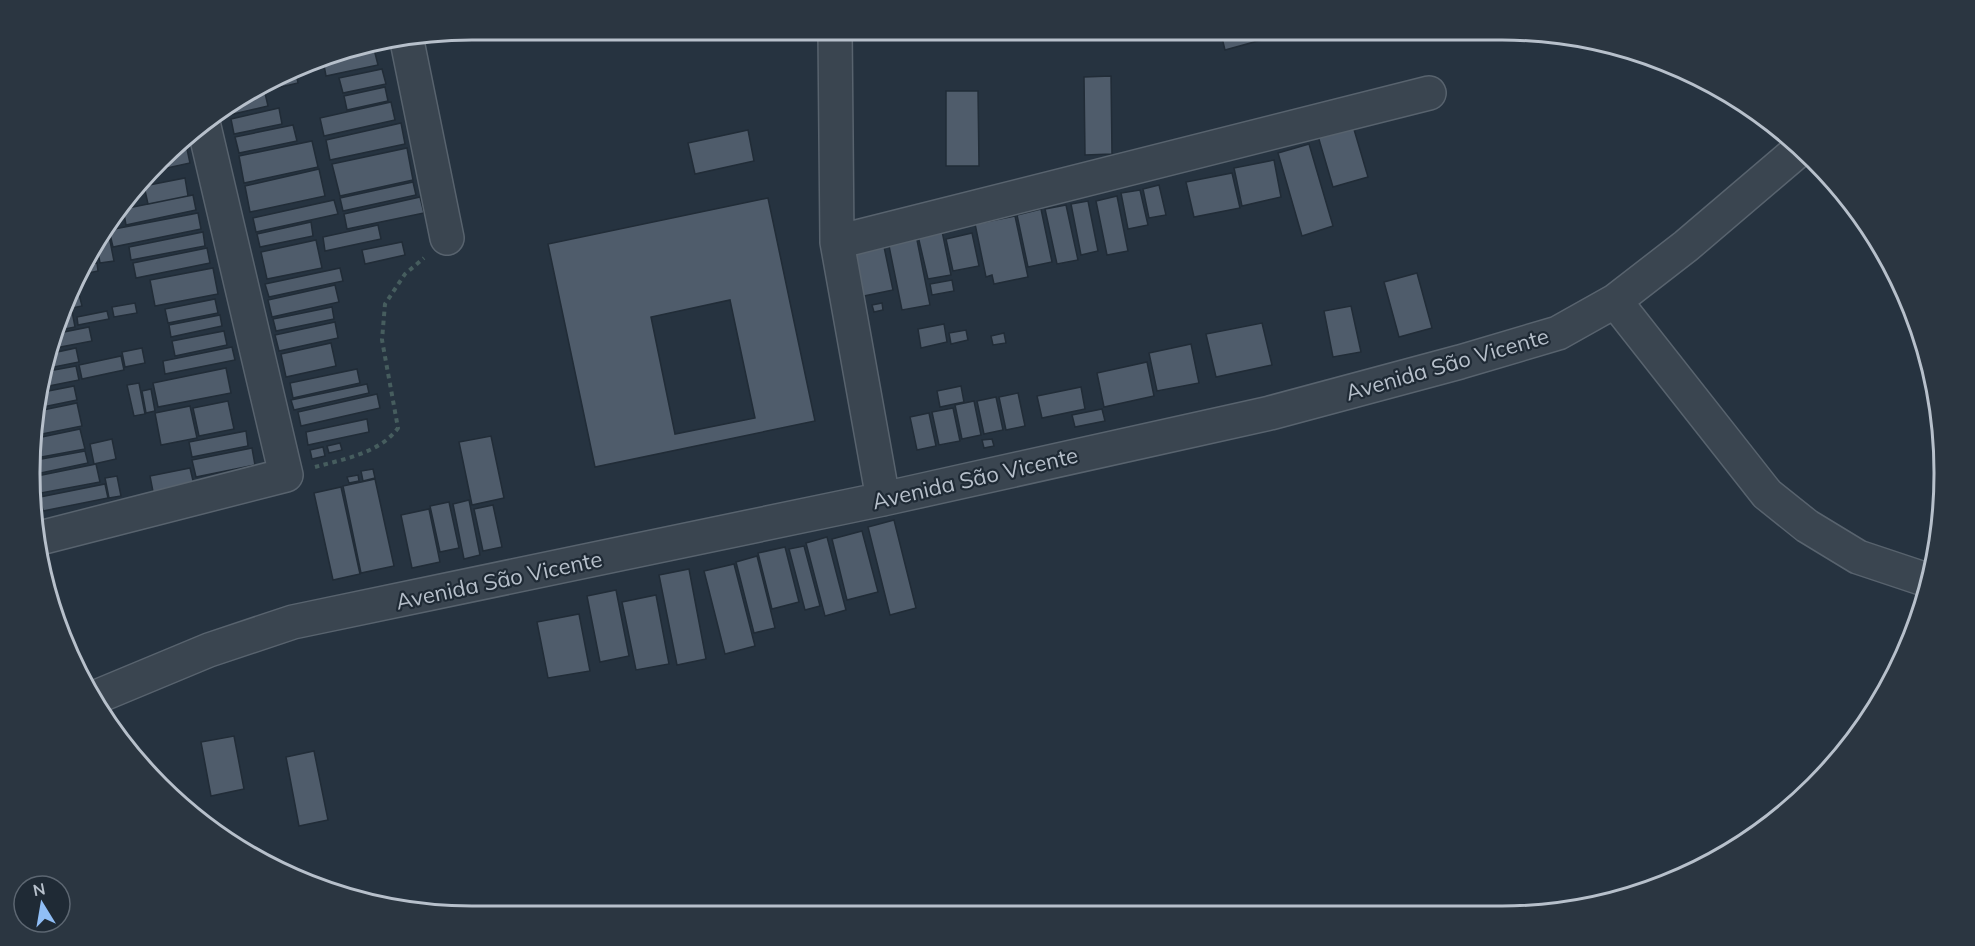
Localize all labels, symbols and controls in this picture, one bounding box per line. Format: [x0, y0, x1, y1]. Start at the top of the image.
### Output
street label: Avenida São Vicente [1342, 322, 1552, 406]
street label: Avenida São Vicente [869, 441, 1081, 515]
street label: Avenida São Vicente [393, 544, 605, 616]
north arrow [12, 874, 72, 934]
text: N [31, 878, 47, 900]

